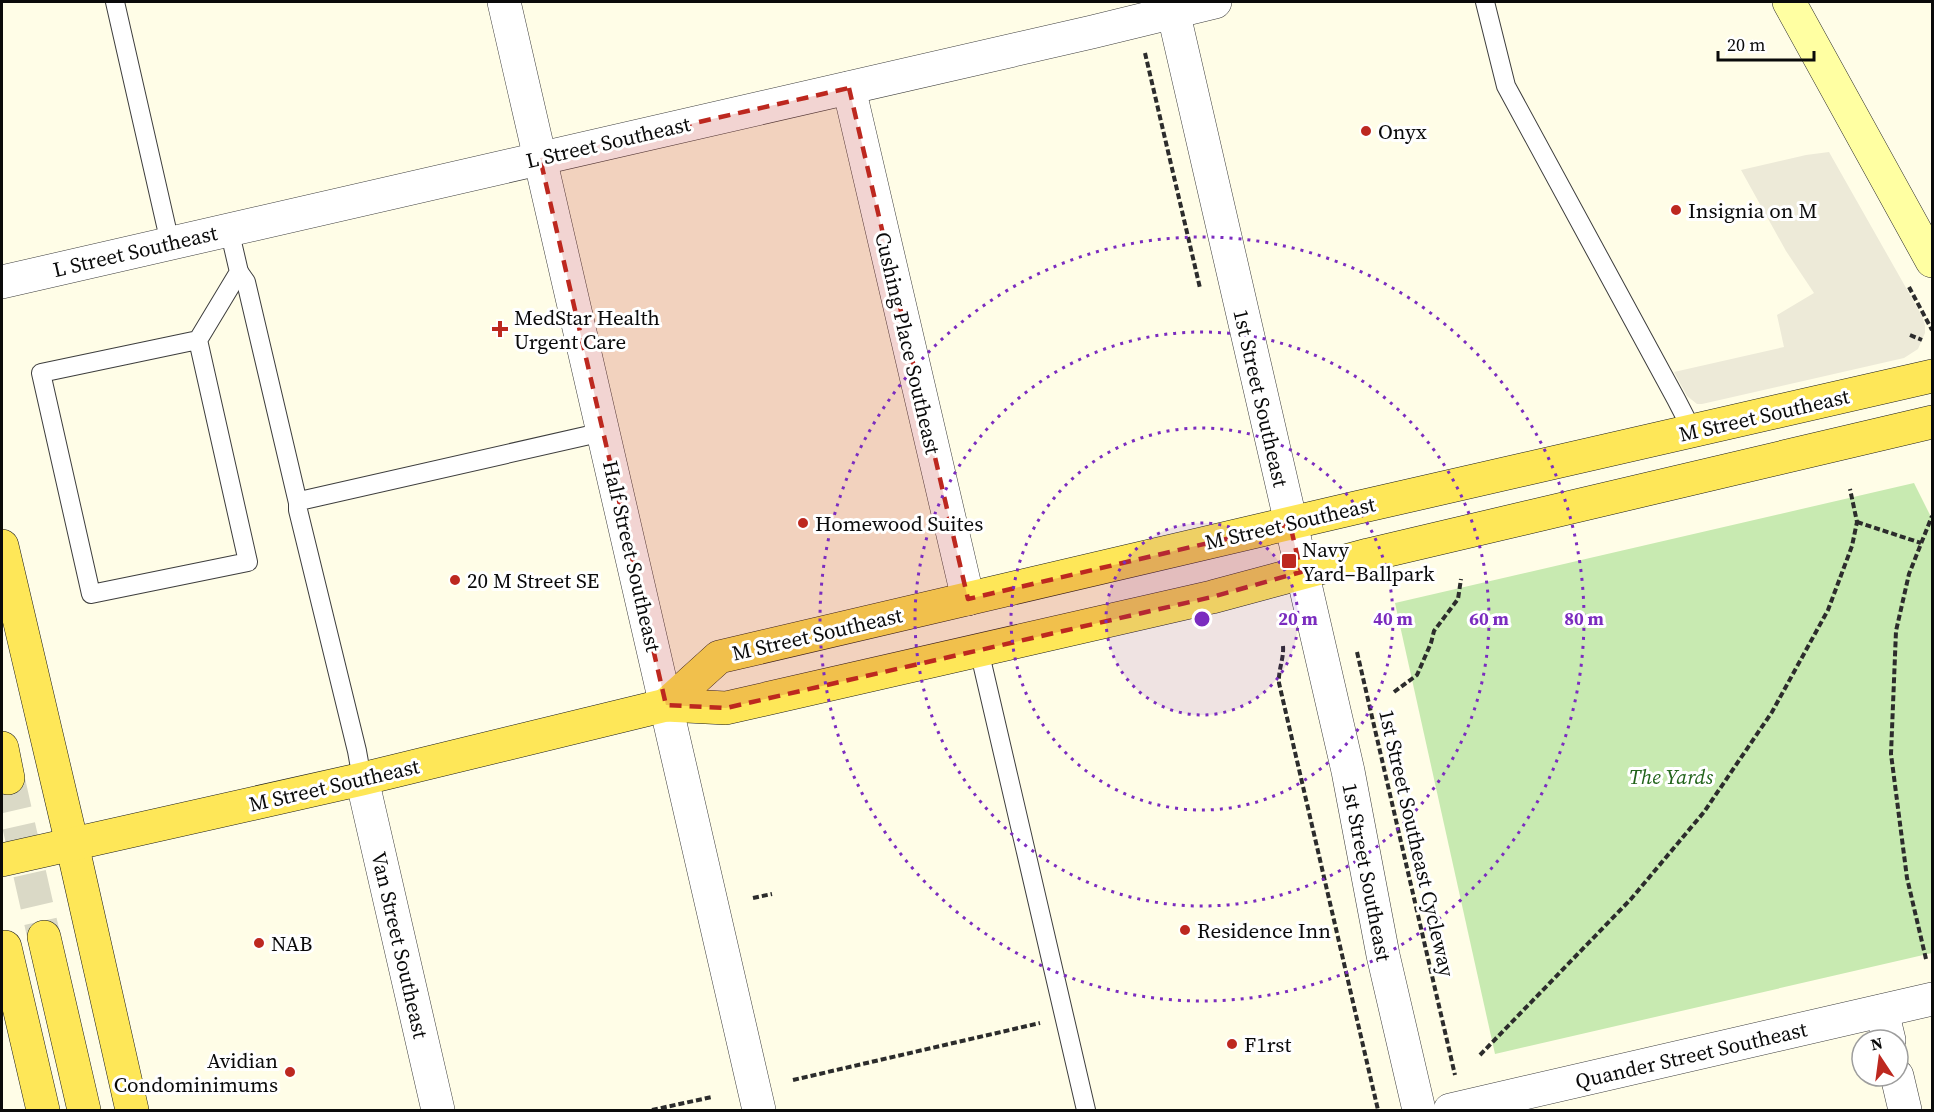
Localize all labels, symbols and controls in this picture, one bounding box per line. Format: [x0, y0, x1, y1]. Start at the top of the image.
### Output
scale bar [1718, 24, 1814, 62]
text: 20 m [1727, 32, 1765, 57]
street label: L Street Southeast [523, 109, 693, 175]
place label: Onyx [1378, 117, 1427, 146]
marker: Onyx [1359, 124, 1373, 138]
place label: Insignia on M [1688, 196, 1817, 225]
marker: Insignia on M [1669, 203, 1683, 217]
street label: L Street Southeast [50, 218, 220, 284]
street label: Cushing Place Southeast [868, 229, 948, 457]
place label: MedStar Health Urgent Care [514, 303, 660, 356]
street label: 1st Street Southeast [1226, 306, 1296, 490]
marker: MedStar Health Urgent Care [491, 320, 509, 338]
street label: M Street Southeast [1676, 381, 1852, 449]
street label: Half Street Southeast [596, 458, 668, 655]
street label: M Street Southeast [1202, 489, 1378, 557]
place label: Homewood Suites [815, 509, 983, 538]
marker: Homewood Suites [796, 516, 810, 530]
place label: Navy Yard–Ballpark [1302, 535, 1435, 588]
marker: Navy Yard–Ballpark [1280, 552, 1298, 570]
place label: 20 M Street SE [467, 566, 599, 595]
marker: 20 M Street SE [448, 573, 462, 587]
street label: M Street Southeast [729, 600, 905, 668]
text: 20 m [1278, 606, 1318, 631]
text: 40 m [1373, 606, 1413, 631]
text: 60 m [1469, 606, 1509, 631]
text: 80 m [1564, 606, 1604, 631]
centre of rings [1192, 609, 1212, 629]
street label: 1st Street Southeast Cycleway [1372, 706, 1462, 980]
street label: M Street Southeast [246, 751, 422, 819]
park label: The Yards [1629, 762, 1714, 791]
street label: 1st Street Southeast [1335, 780, 1399, 964]
street label: Van Street Southeast [364, 849, 436, 1041]
place label: Residence Inn [1197, 916, 1331, 945]
marker: Residence Inn [1178, 923, 1192, 937]
place label: NAB [271, 929, 313, 958]
marker: NAB [252, 936, 266, 950]
street label: Quander Street Southeast [1572, 1014, 1810, 1096]
north arrow [1850, 1028, 1910, 1088]
place label: F1rst [1244, 1030, 1291, 1059]
text: N [1868, 1031, 1885, 1055]
marker: F1rst [1225, 1037, 1239, 1051]
place label: Avidian Condominimums [114, 1046, 278, 1099]
marker: Avidian Condominimums [283, 1065, 297, 1079]

